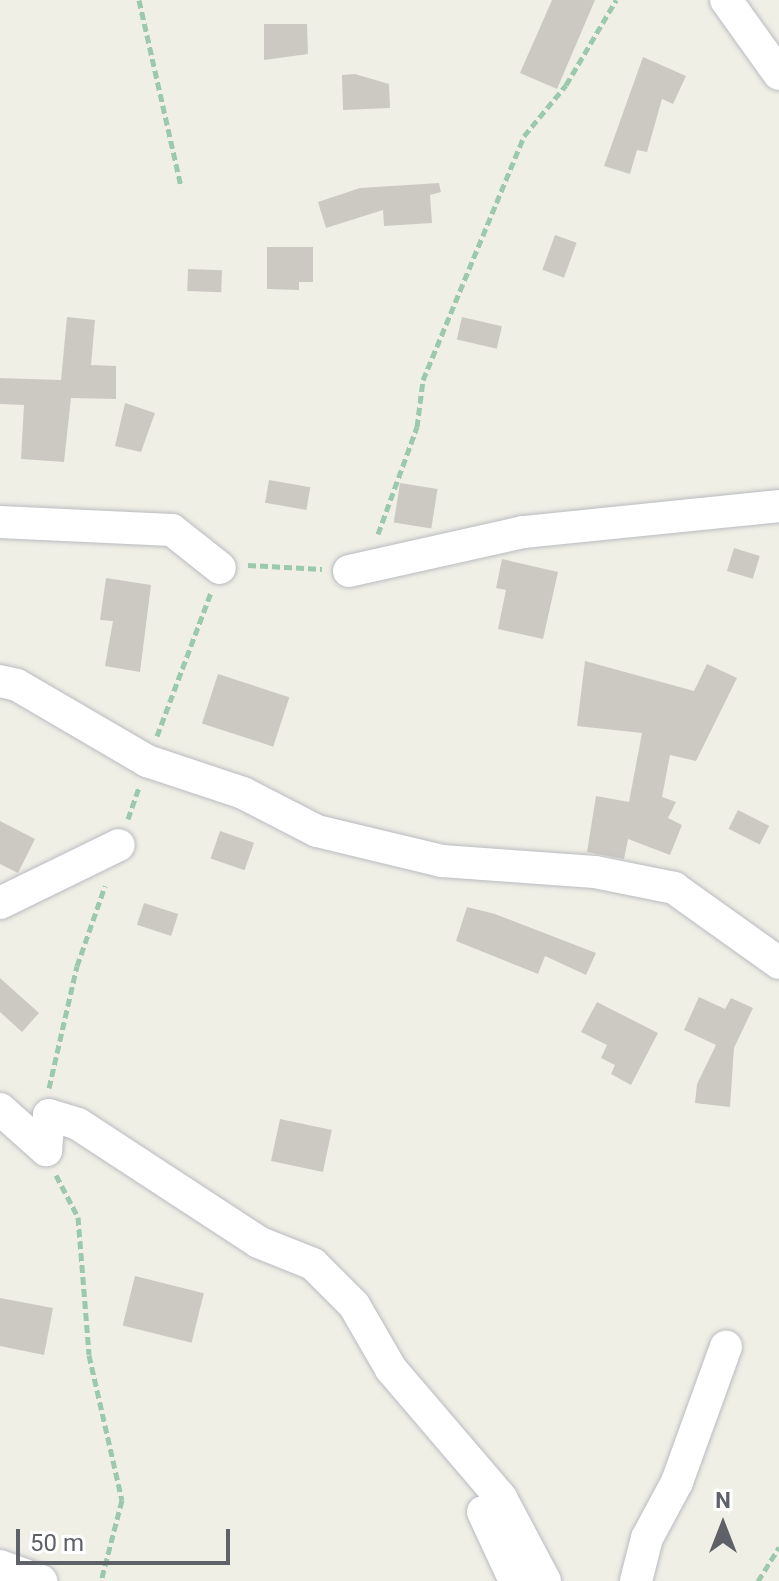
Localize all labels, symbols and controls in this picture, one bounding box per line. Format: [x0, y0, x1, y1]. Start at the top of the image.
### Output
north arrow [683, 1485, 763, 1565]
text: N [715, 1488, 731, 1513]
scale bar [20, 1513, 234, 1563]
text: 50 m [30, 1529, 84, 1557]

